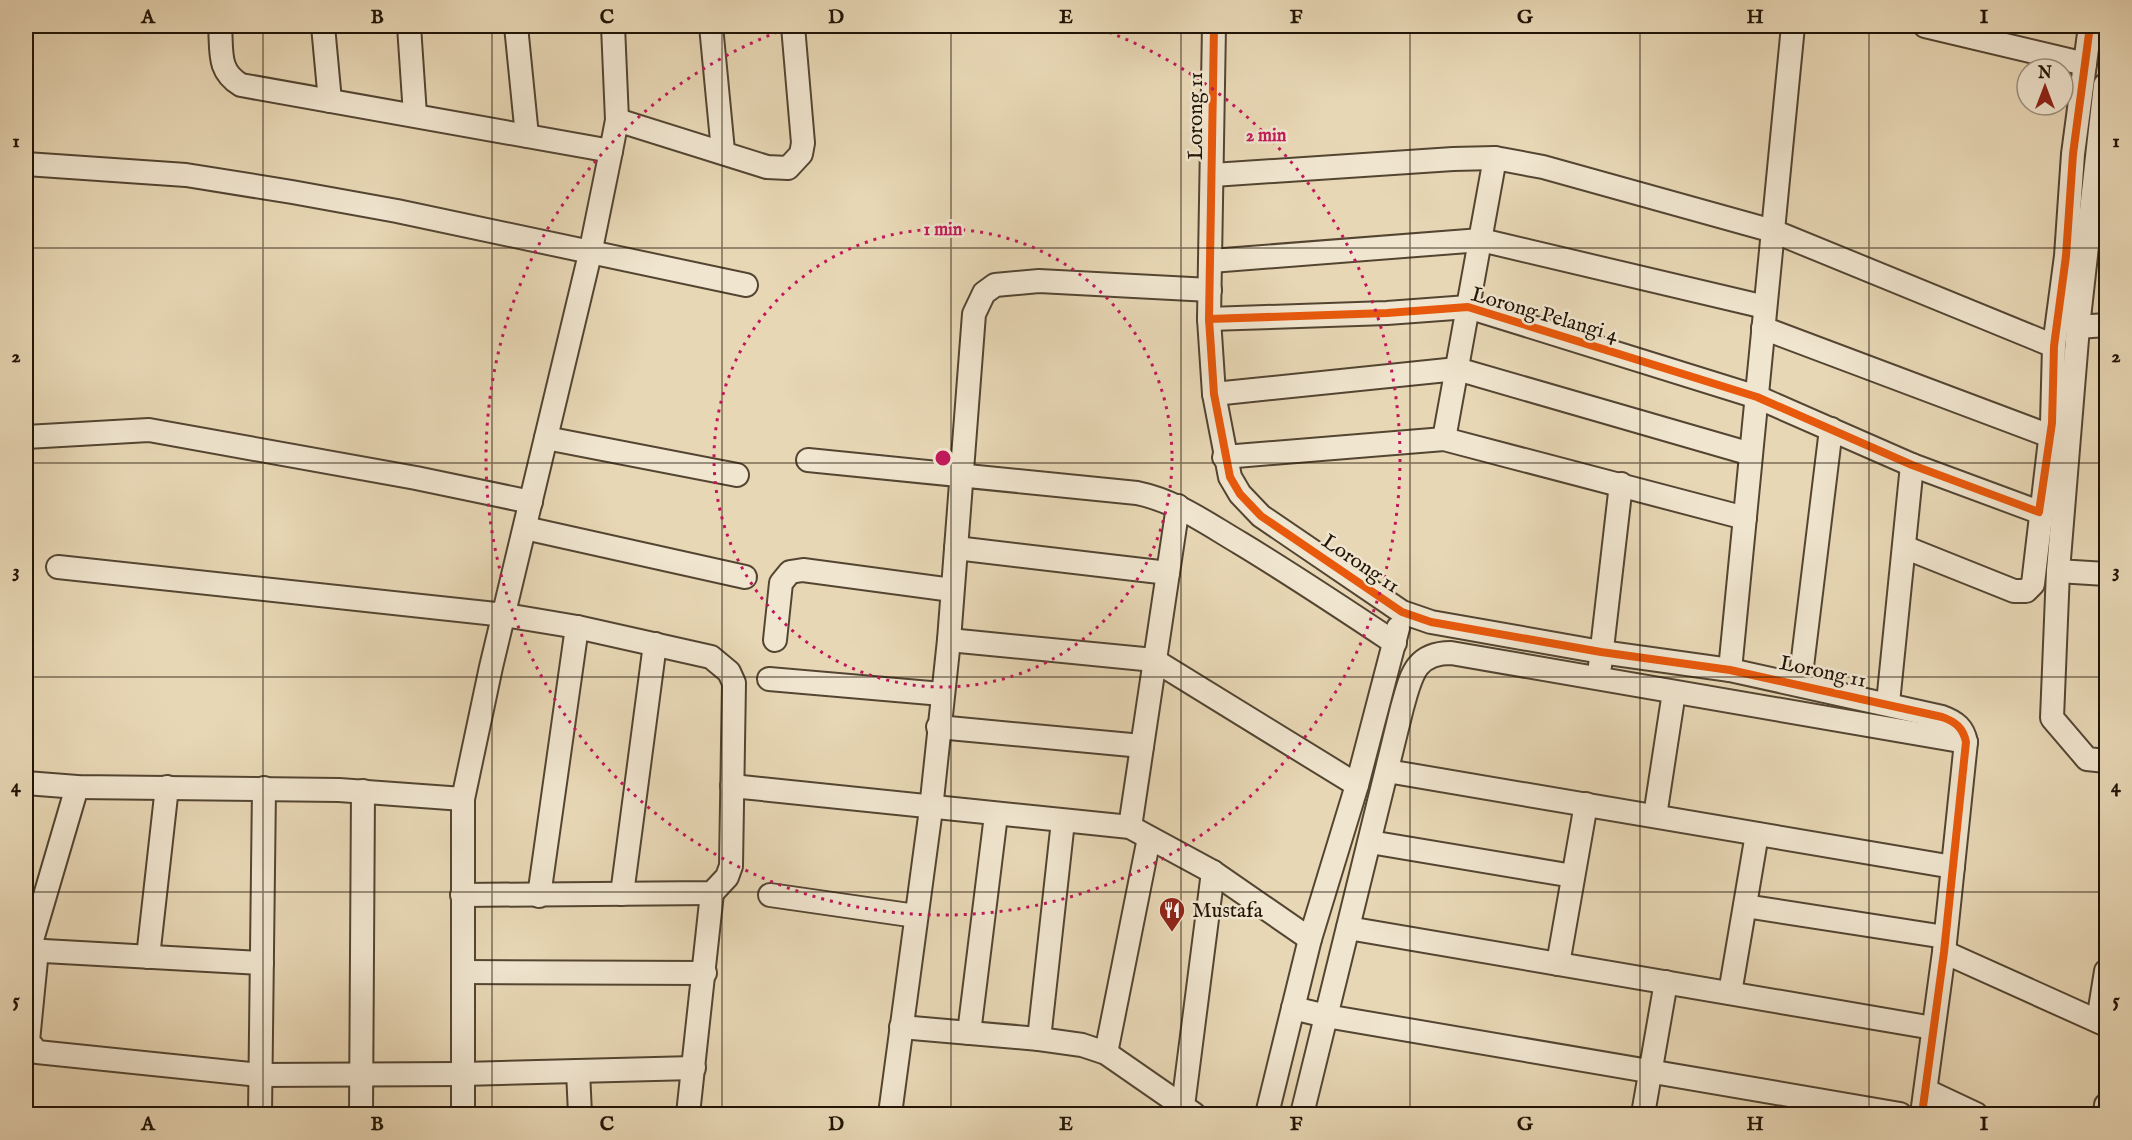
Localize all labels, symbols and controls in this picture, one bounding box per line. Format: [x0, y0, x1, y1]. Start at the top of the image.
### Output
text: A [140, 5, 156, 30]
text: B [370, 5, 384, 30]
text: C [600, 5, 614, 30]
text: D [828, 5, 844, 30]
text: E [1059, 5, 1073, 30]
text: F [1290, 5, 1303, 30]
text: G [1517, 5, 1534, 30]
text: H [1746, 5, 1764, 30]
text: I [1980, 5, 1989, 30]
north arrow [2015, 57, 2075, 117]
text: N [2037, 64, 2052, 84]
street label: Lorong 11 [1183, 72, 1210, 160]
text: 2 min [1246, 125, 1287, 148]
text: 1 [12, 129, 20, 154]
text: 1 [2112, 129, 2120, 154]
text: 1 min [924, 219, 963, 242]
street label: Lorong Pelangi 4 [1468, 282, 1622, 350]
text: 2 [11, 344, 21, 369]
text: 2 [2111, 344, 2121, 369]
centre of rings [933, 448, 953, 468]
street label: Lorong 11 [1316, 528, 1404, 600]
text: 3 [12, 559, 20, 584]
text: 3 [2112, 559, 2120, 584]
street label: Lorong 11 [1777, 650, 1869, 695]
text: 4 [11, 774, 22, 799]
text: 4 [2111, 774, 2122, 799]
restaurant icon: Mustafa [1157, 895, 1187, 933]
place label: Mustafa [1192, 898, 1264, 925]
text: 5 [12, 988, 20, 1013]
text: 5 [2112, 988, 2120, 1013]
text: A [140, 1112, 156, 1137]
text: B [370, 1112, 384, 1137]
text: C [600, 1112, 614, 1137]
text: D [828, 1112, 844, 1137]
text: E [1059, 1112, 1073, 1137]
text: F [1290, 1112, 1303, 1137]
text: G [1517, 1112, 1534, 1137]
text: H [1746, 1112, 1764, 1137]
text: I [1980, 1112, 1989, 1137]

